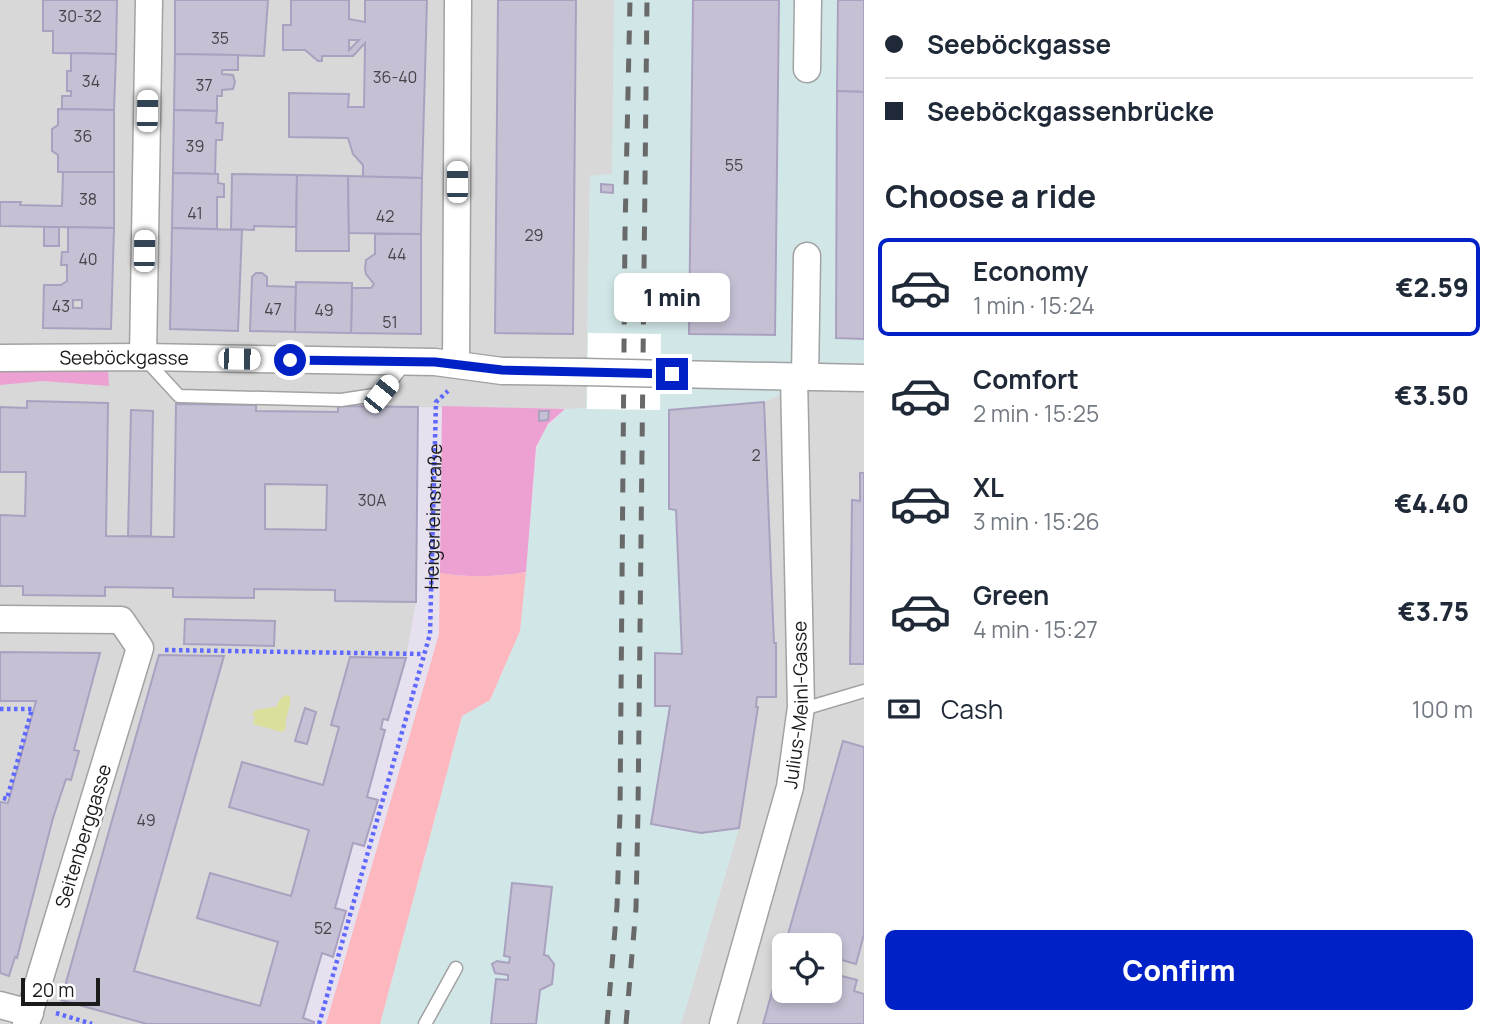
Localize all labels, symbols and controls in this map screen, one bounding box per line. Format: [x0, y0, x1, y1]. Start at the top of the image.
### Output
house number: 30-32 [58, 5, 102, 27]
text: Seeböckgasse [927, 26, 1111, 62]
house number: 35 [211, 27, 229, 49]
house number: 36-40 [373, 66, 417, 88]
house number: 34 [82, 70, 100, 92]
house number: 37 [196, 74, 212, 96]
car [137, 90, 158, 132]
text: Seeböckgassenbrücke [927, 93, 1214, 129]
house number: 36 [74, 125, 92, 147]
house number: 39 [186, 135, 204, 157]
house number: 55 [725, 154, 743, 176]
car [447, 161, 468, 203]
text: Choose a ride [885, 174, 1096, 218]
house number: 38 [79, 188, 97, 210]
house number: 41 [187, 202, 203, 224]
house number: 42 [376, 205, 394, 227]
house number: 29 [524, 224, 544, 246]
car [134, 230, 155, 272]
house number: 44 [387, 243, 407, 265]
house number: 40 [78, 248, 98, 270]
text: Economy [973, 253, 1088, 289]
icon: car [889, 256, 952, 319]
text: €2.59 [1395, 269, 1469, 305]
callout: 1 min [614, 272, 730, 322]
text: 1 min [643, 281, 701, 313]
text: 1 min · 15:24 [973, 289, 1095, 321]
house number: 43 [52, 295, 70, 317]
house number: 47 [264, 298, 282, 320]
house number: 49 [314, 299, 334, 321]
house number: 51 [382, 311, 398, 333]
street label: Seeböckgasse [59, 344, 189, 371]
route start [274, 344, 306, 376]
car [218, 348, 261, 370]
route end [656, 358, 688, 390]
text: Comfort [973, 361, 1079, 397]
icon: car [889, 364, 952, 427]
car [360, 371, 403, 417]
text: €3.50 [1394, 377, 1469, 413]
text: 2 min · 15:25 [973, 397, 1099, 429]
street label: Heigerleinstraße [418, 443, 448, 590]
house number: 2 [751, 444, 761, 466]
text: XL [973, 469, 1004, 505]
icon: car [889, 472, 952, 535]
text: €4.40 [1394, 485, 1469, 521]
house number: 30A [358, 489, 386, 511]
text: 3 min · 15:26 [973, 505, 1100, 537]
text: Green [973, 577, 1049, 613]
icon: car [889, 580, 952, 643]
text: €3.75 [1398, 593, 1469, 629]
text: 4 min · 15:27 [973, 613, 1098, 645]
street label: Julius-Meinl-Gasse [777, 621, 814, 790]
icon: cash [885, 690, 923, 728]
text: Cash [941, 691, 1003, 727]
text: 100 m [1412, 693, 1473, 725]
street label: Seitenberggasse [49, 761, 117, 911]
house number: 49 [136, 809, 156, 831]
house number: 52 [314, 917, 332, 939]
button: Confirm [885, 930, 1473, 1010]
map controls [772, 933, 842, 1003]
button: locate [772, 933, 842, 1003]
scale bar [21, 975, 100, 1007]
text: 20 m [32, 977, 74, 1003]

